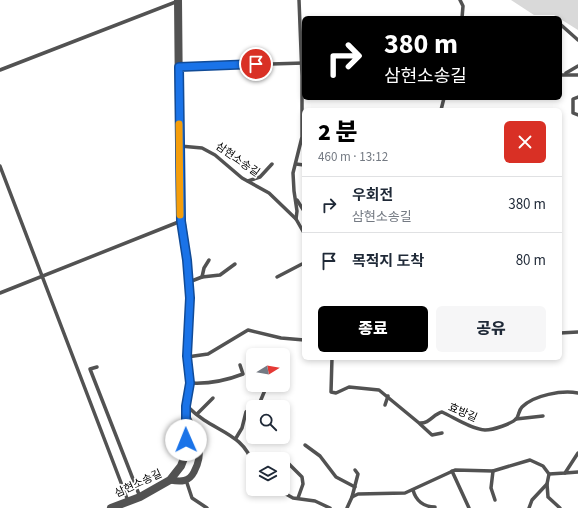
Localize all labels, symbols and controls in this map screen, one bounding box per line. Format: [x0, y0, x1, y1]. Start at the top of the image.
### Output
text: 380 m [384, 24, 458, 64]
icon: right [318, 32, 370, 84]
pin [239, 47, 273, 81]
icon: arrive [245, 53, 267, 75]
text: 삼현소송길 [384, 64, 467, 89]
text: 2 분 [318, 115, 358, 150]
button: close [504, 121, 546, 163]
street label: 삼현소송길 [213, 139, 263, 180]
text: 460 m · 13:12 [318, 148, 388, 166]
text: 우회전 [352, 185, 393, 206]
icon: right [318, 194, 340, 216]
text: 380 m [508, 194, 546, 215]
text: 삼현소송길 [352, 208, 412, 226]
icon: arrive [318, 250, 340, 272]
text: 80 m [516, 250, 546, 271]
text: 목적지 도착 [352, 251, 424, 272]
button: 종료 [318, 306, 428, 352]
button: 공유 [436, 306, 546, 352]
north arrow [246, 348, 290, 392]
map controls [246, 348, 290, 496]
button: search [246, 400, 290, 444]
street label: 효방길 [446, 400, 480, 425]
position arrow [165, 419, 207, 461]
button: layers [246, 452, 290, 496]
street label: 삼현소송길 [112, 466, 164, 501]

